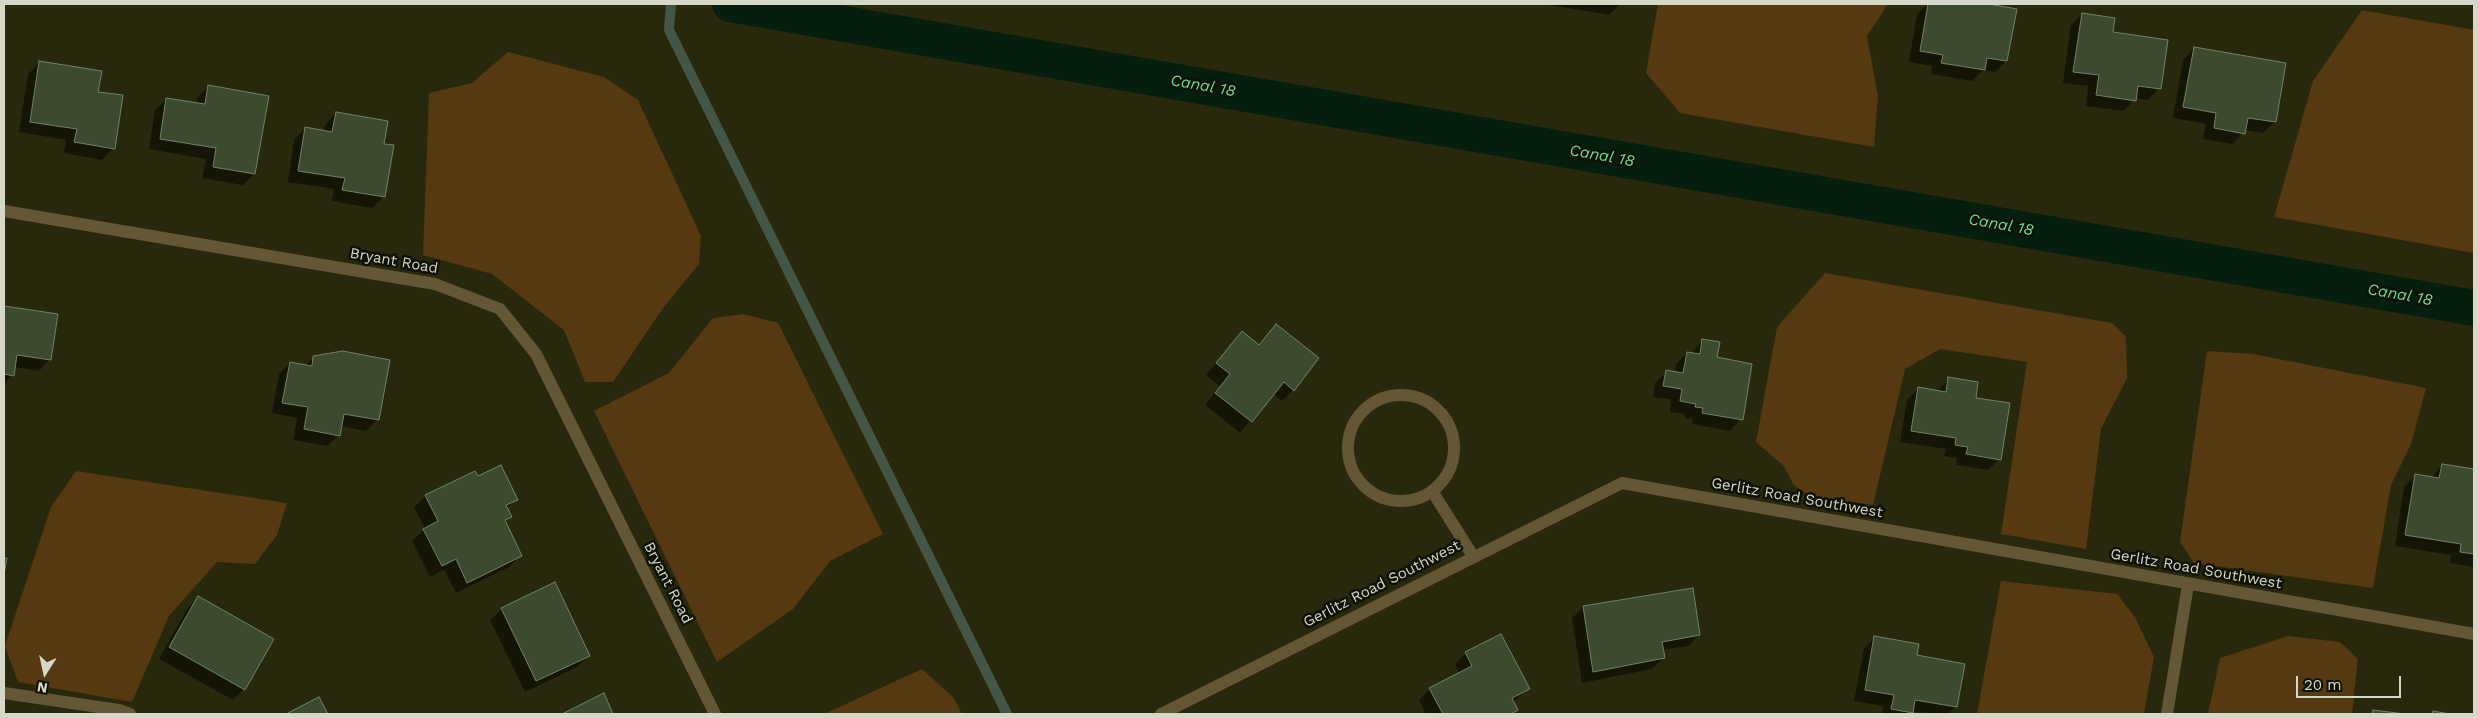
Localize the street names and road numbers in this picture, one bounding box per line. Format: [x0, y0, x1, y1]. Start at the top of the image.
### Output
street label: Bryant Road [349, 244, 439, 278]
street label: Gerlitz Road Southwest [1710, 474, 1884, 522]
street label: Gerlitz Road Southwest [1300, 537, 1464, 631]
street label: Bryant Road [640, 539, 696, 627]
street label: Gerlitz Road Southwest [2109, 545, 2283, 593]

